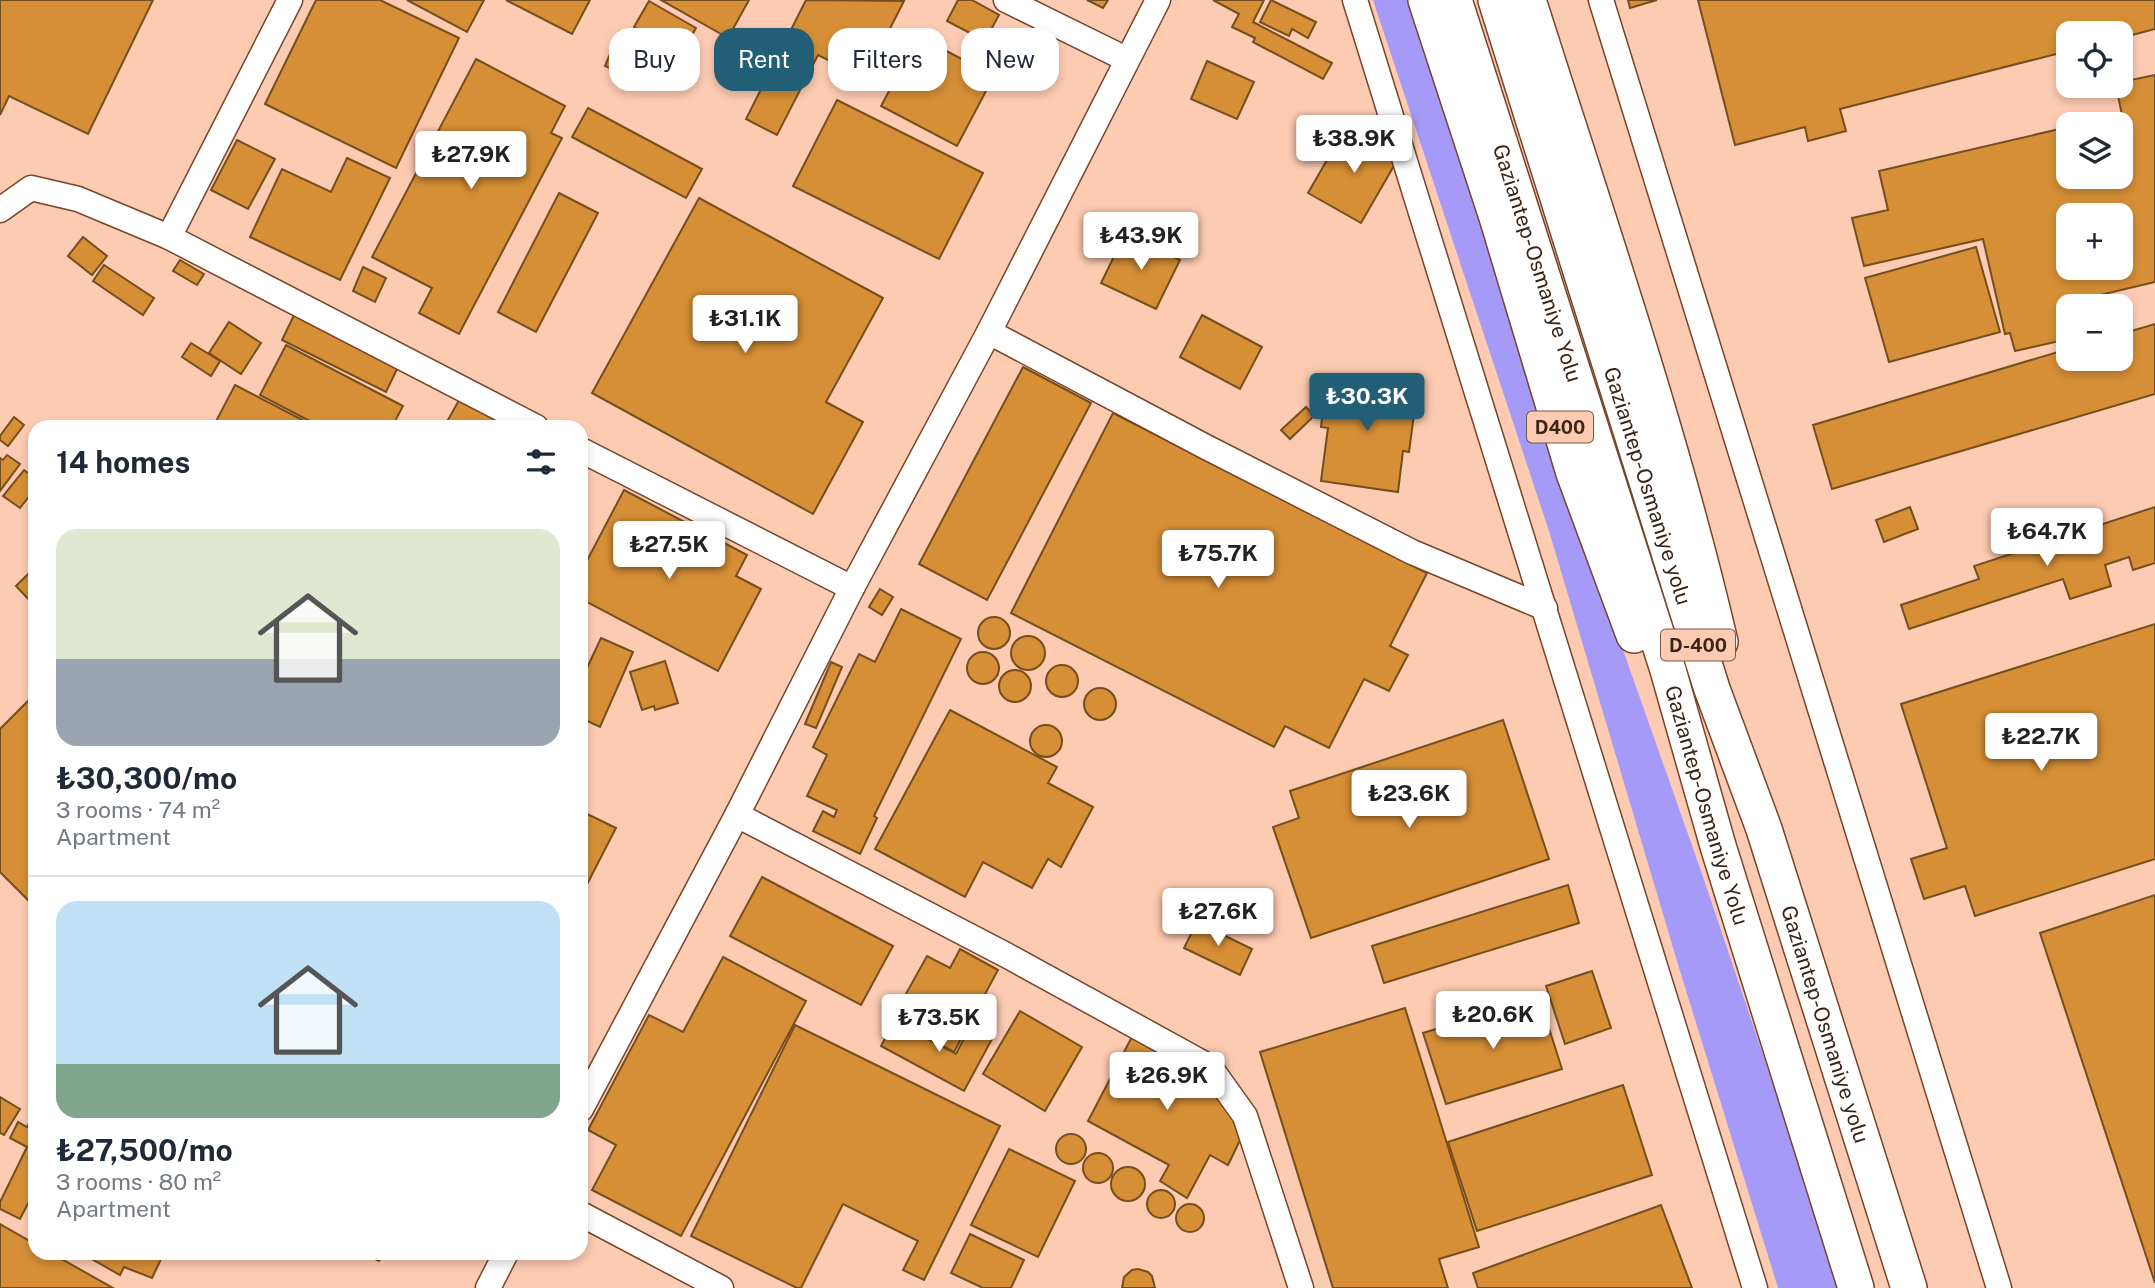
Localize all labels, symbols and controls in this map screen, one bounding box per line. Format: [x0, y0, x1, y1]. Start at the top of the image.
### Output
map controls [2056, 21, 2133, 371]
button: locate [2056, 21, 2133, 98]
chip: Buy [609, 28, 700, 91]
chip: Rent [714, 28, 814, 91]
chip: Filters [828, 28, 947, 91]
chip: New [961, 28, 1059, 91]
button: layers [2056, 112, 2133, 189]
pin: ₺38.9K [1297, 116, 1411, 175]
text: ₺38.9K [1312, 124, 1396, 151]
pin: ₺27.9K [414, 132, 528, 191]
text: ₺27.9K [431, 140, 511, 167]
street label: Gaziantep-Osmaniye Yolu [1488, 141, 1588, 385]
button: + [2056, 203, 2133, 280]
pin: ₺43.9K [1084, 212, 1198, 272]
text: ₺43.9K [1099, 221, 1183, 248]
button: − [2056, 294, 2133, 371]
pin: ₺31.1K [688, 296, 802, 355]
text: ₺31.1K [709, 304, 781, 331]
street label: Gaziantep-Osmaniye yolu [1599, 364, 1697, 608]
pin: ₺30.3K [1310, 374, 1424, 433]
text: ₺30.3K [1325, 382, 1409, 409]
road number: D400 [1527, 412, 1593, 442]
icon: filters [522, 443, 560, 481]
text: 14 homes [56, 444, 190, 480]
pin: ₺64.7K [1990, 508, 2104, 568]
text: ₺64.7K [2007, 517, 2087, 544]
pin: ₺27.5K [612, 522, 726, 581]
text: ₺27.5K [629, 530, 709, 557]
pin: ₺75.7K [1161, 530, 1275, 590]
text: ₺75.7K [1178, 539, 1258, 566]
icon: home [245, 575, 371, 701]
road number: D-400 [1661, 630, 1735, 660]
street label: Gaziantep-Osmaniye Yolu [1660, 682, 1754, 928]
pin: ₺22.7K [1984, 714, 2098, 773]
text: ₺22.7K [2001, 722, 2081, 749]
text: ₺30,300/mo [56, 760, 237, 796]
pin: ₺23.6K [1352, 770, 1466, 830]
text: ₺23.6K [1368, 779, 1450, 806]
text: 3 rooms · 74 m² [56, 796, 220, 823]
text: Apartment [56, 823, 171, 850]
pin: ₺27.6K [1161, 888, 1275, 948]
text: ₺27.6K [1178, 897, 1258, 924]
street label: Gaziantep-Osmaniye yolu [1776, 902, 1875, 1146]
icon: home [245, 947, 371, 1073]
pin: ₺20.6K [1436, 992, 1550, 1051]
pin: ₺73.5K [882, 995, 996, 1054]
text: ₺20.6K [1452, 1000, 1534, 1027]
text: ₺73.5K [898, 1003, 980, 1030]
pin: ₺26.9K [1110, 1052, 1224, 1112]
text: ₺26.9K [1126, 1061, 1208, 1088]
text: ₺27,500/mo [56, 1132, 233, 1168]
text: 3 rooms · 80 m² [56, 1168, 221, 1195]
text: Apartment [56, 1195, 171, 1222]

